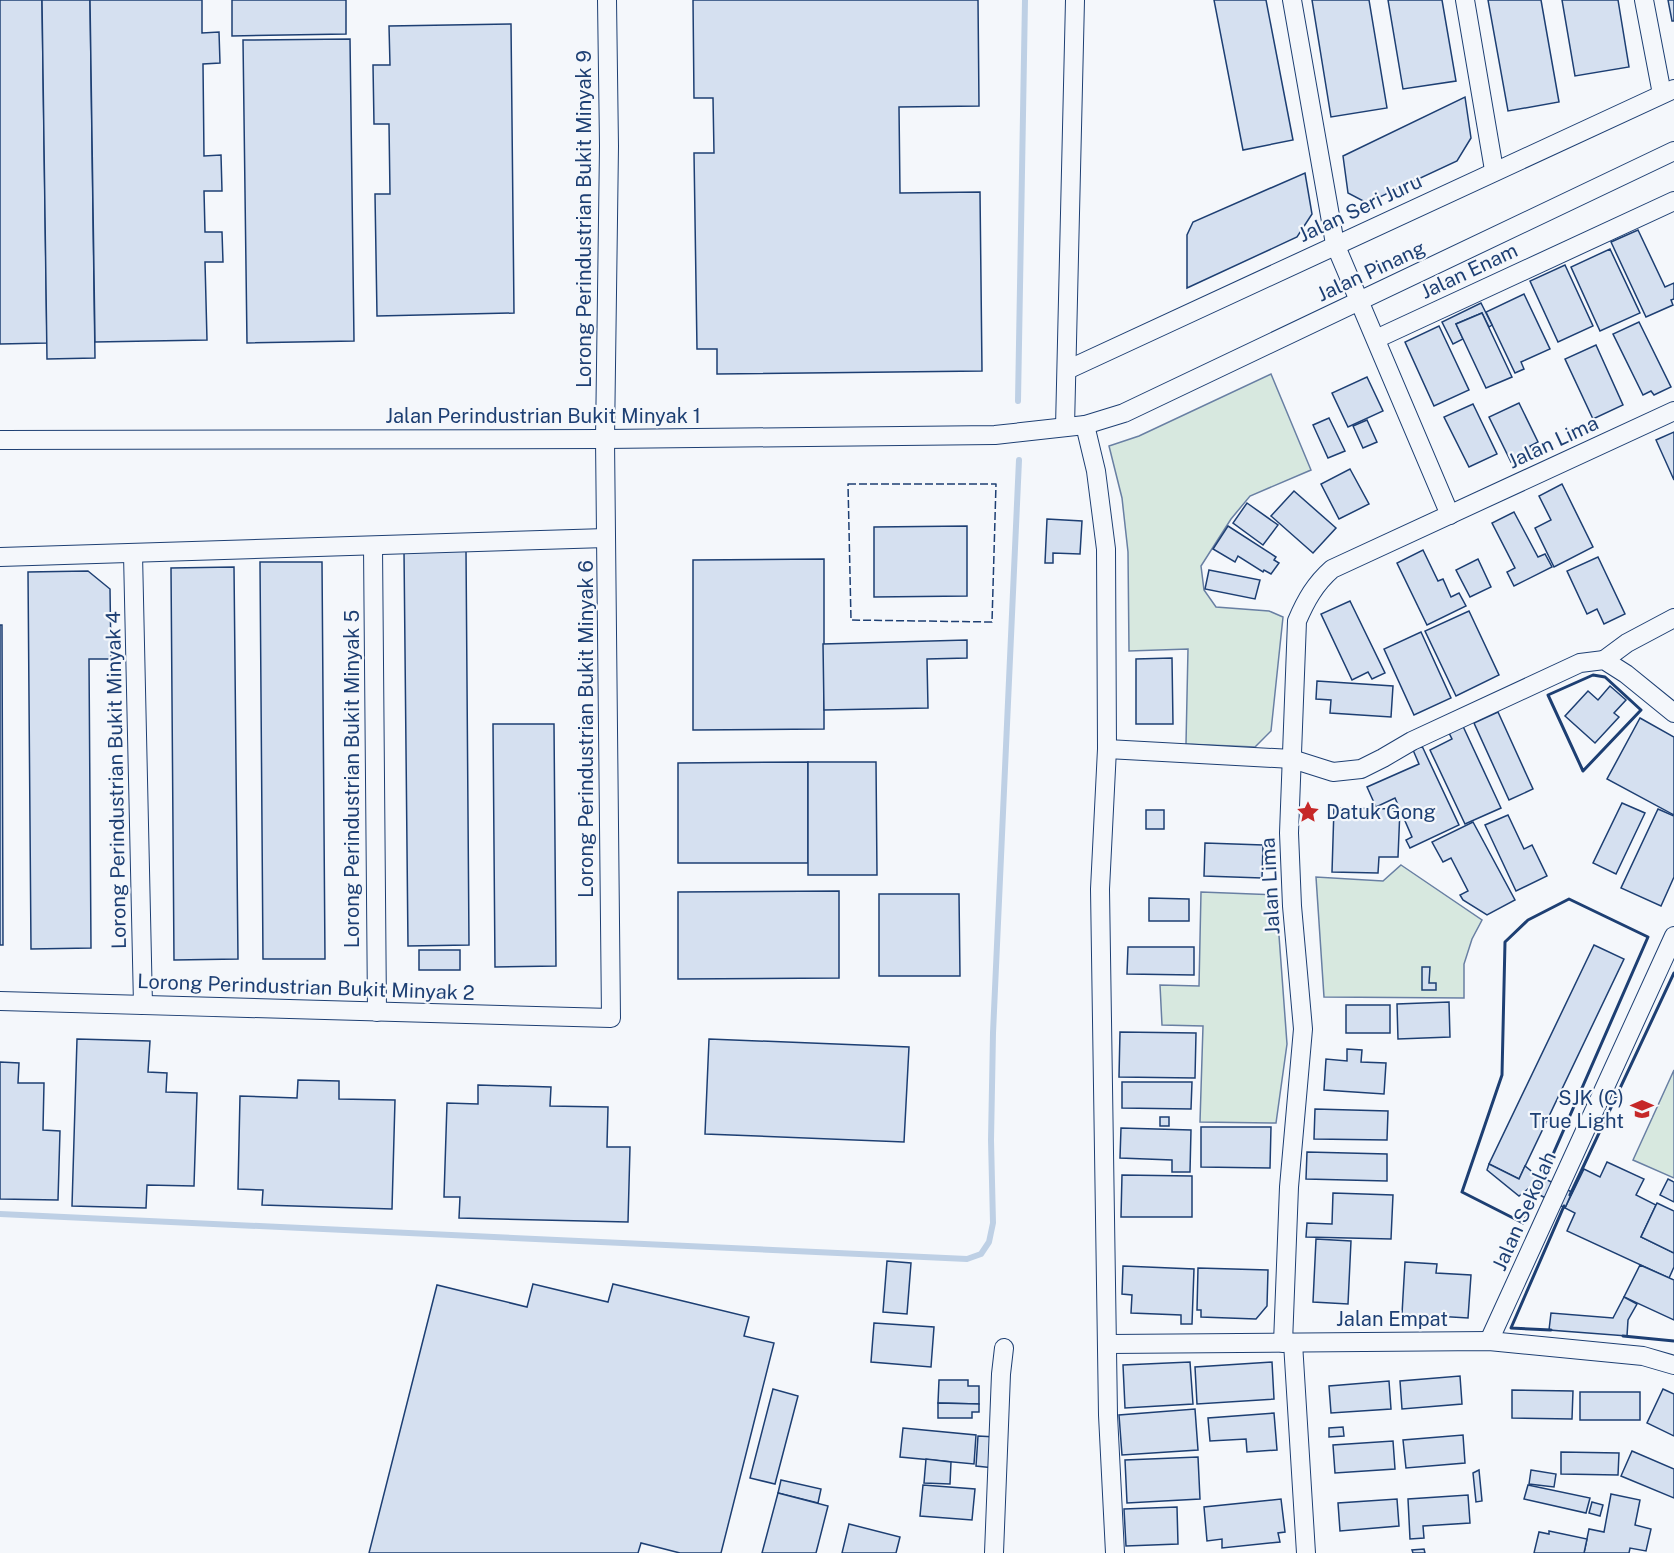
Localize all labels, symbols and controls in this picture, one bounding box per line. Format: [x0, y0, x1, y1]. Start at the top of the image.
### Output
street label: Lorong Perindustrian Bukit Minyak 9 [572, 50, 596, 388]
street label: Jalan Seri Juru [1294, 169, 1426, 247]
street label: Jalan Pinang [1313, 235, 1429, 307]
street label: Jalan Enam [1417, 238, 1521, 304]
street label: Jalan Perindustrian Bukit Minyak 1 [385, 404, 701, 428]
street label: Jalan Lima [1504, 411, 1602, 473]
street label: Lorong Perindustrian Bukit Minyak 6 [574, 560, 598, 898]
street label: Lorong Perindustrian Bukit Minyak 5 [340, 610, 364, 948]
street label: Lorong Perindustrian Bukit Minyak 4 [101, 611, 131, 949]
place icon: Datuk Gong [1295, 799, 1321, 825]
place label: Datuk Gong [1326, 800, 1436, 824]
street label: Jalan Lima [1255, 837, 1285, 935]
street label: Lorong Perindustrian Bukit Minyak 2 [137, 969, 475, 1005]
place label: SJK (C) True Light [1530, 1086, 1624, 1133]
school or university icon: SJK (C) True Light [1629, 1096, 1655, 1122]
street label: Jalan Sekolah [1487, 1148, 1561, 1274]
street label: Jalan Empat [1336, 1307, 1448, 1331]

